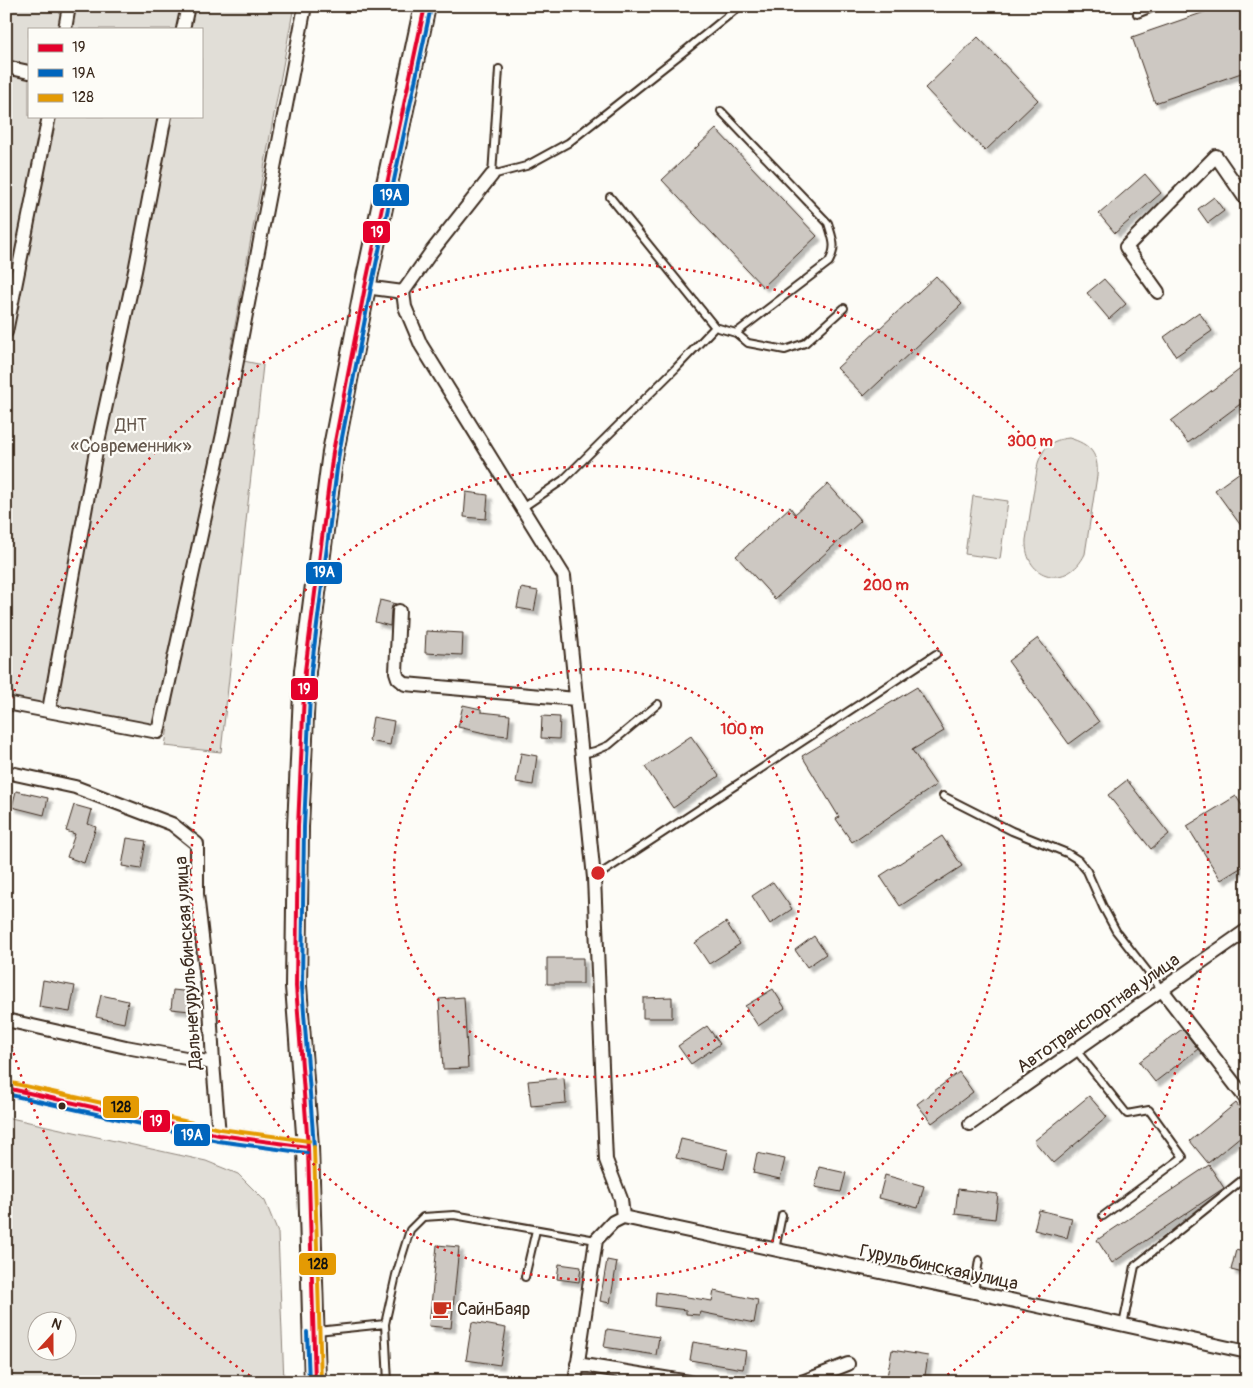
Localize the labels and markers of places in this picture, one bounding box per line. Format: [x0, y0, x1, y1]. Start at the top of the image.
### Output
centre of rings [589, 864, 607, 882]
unlabelled marker [57, 1101, 67, 1111]
cafe icon: СайнБаяр [431, 1298, 453, 1320]
place label: СайнБаяр [457, 1298, 530, 1321]

